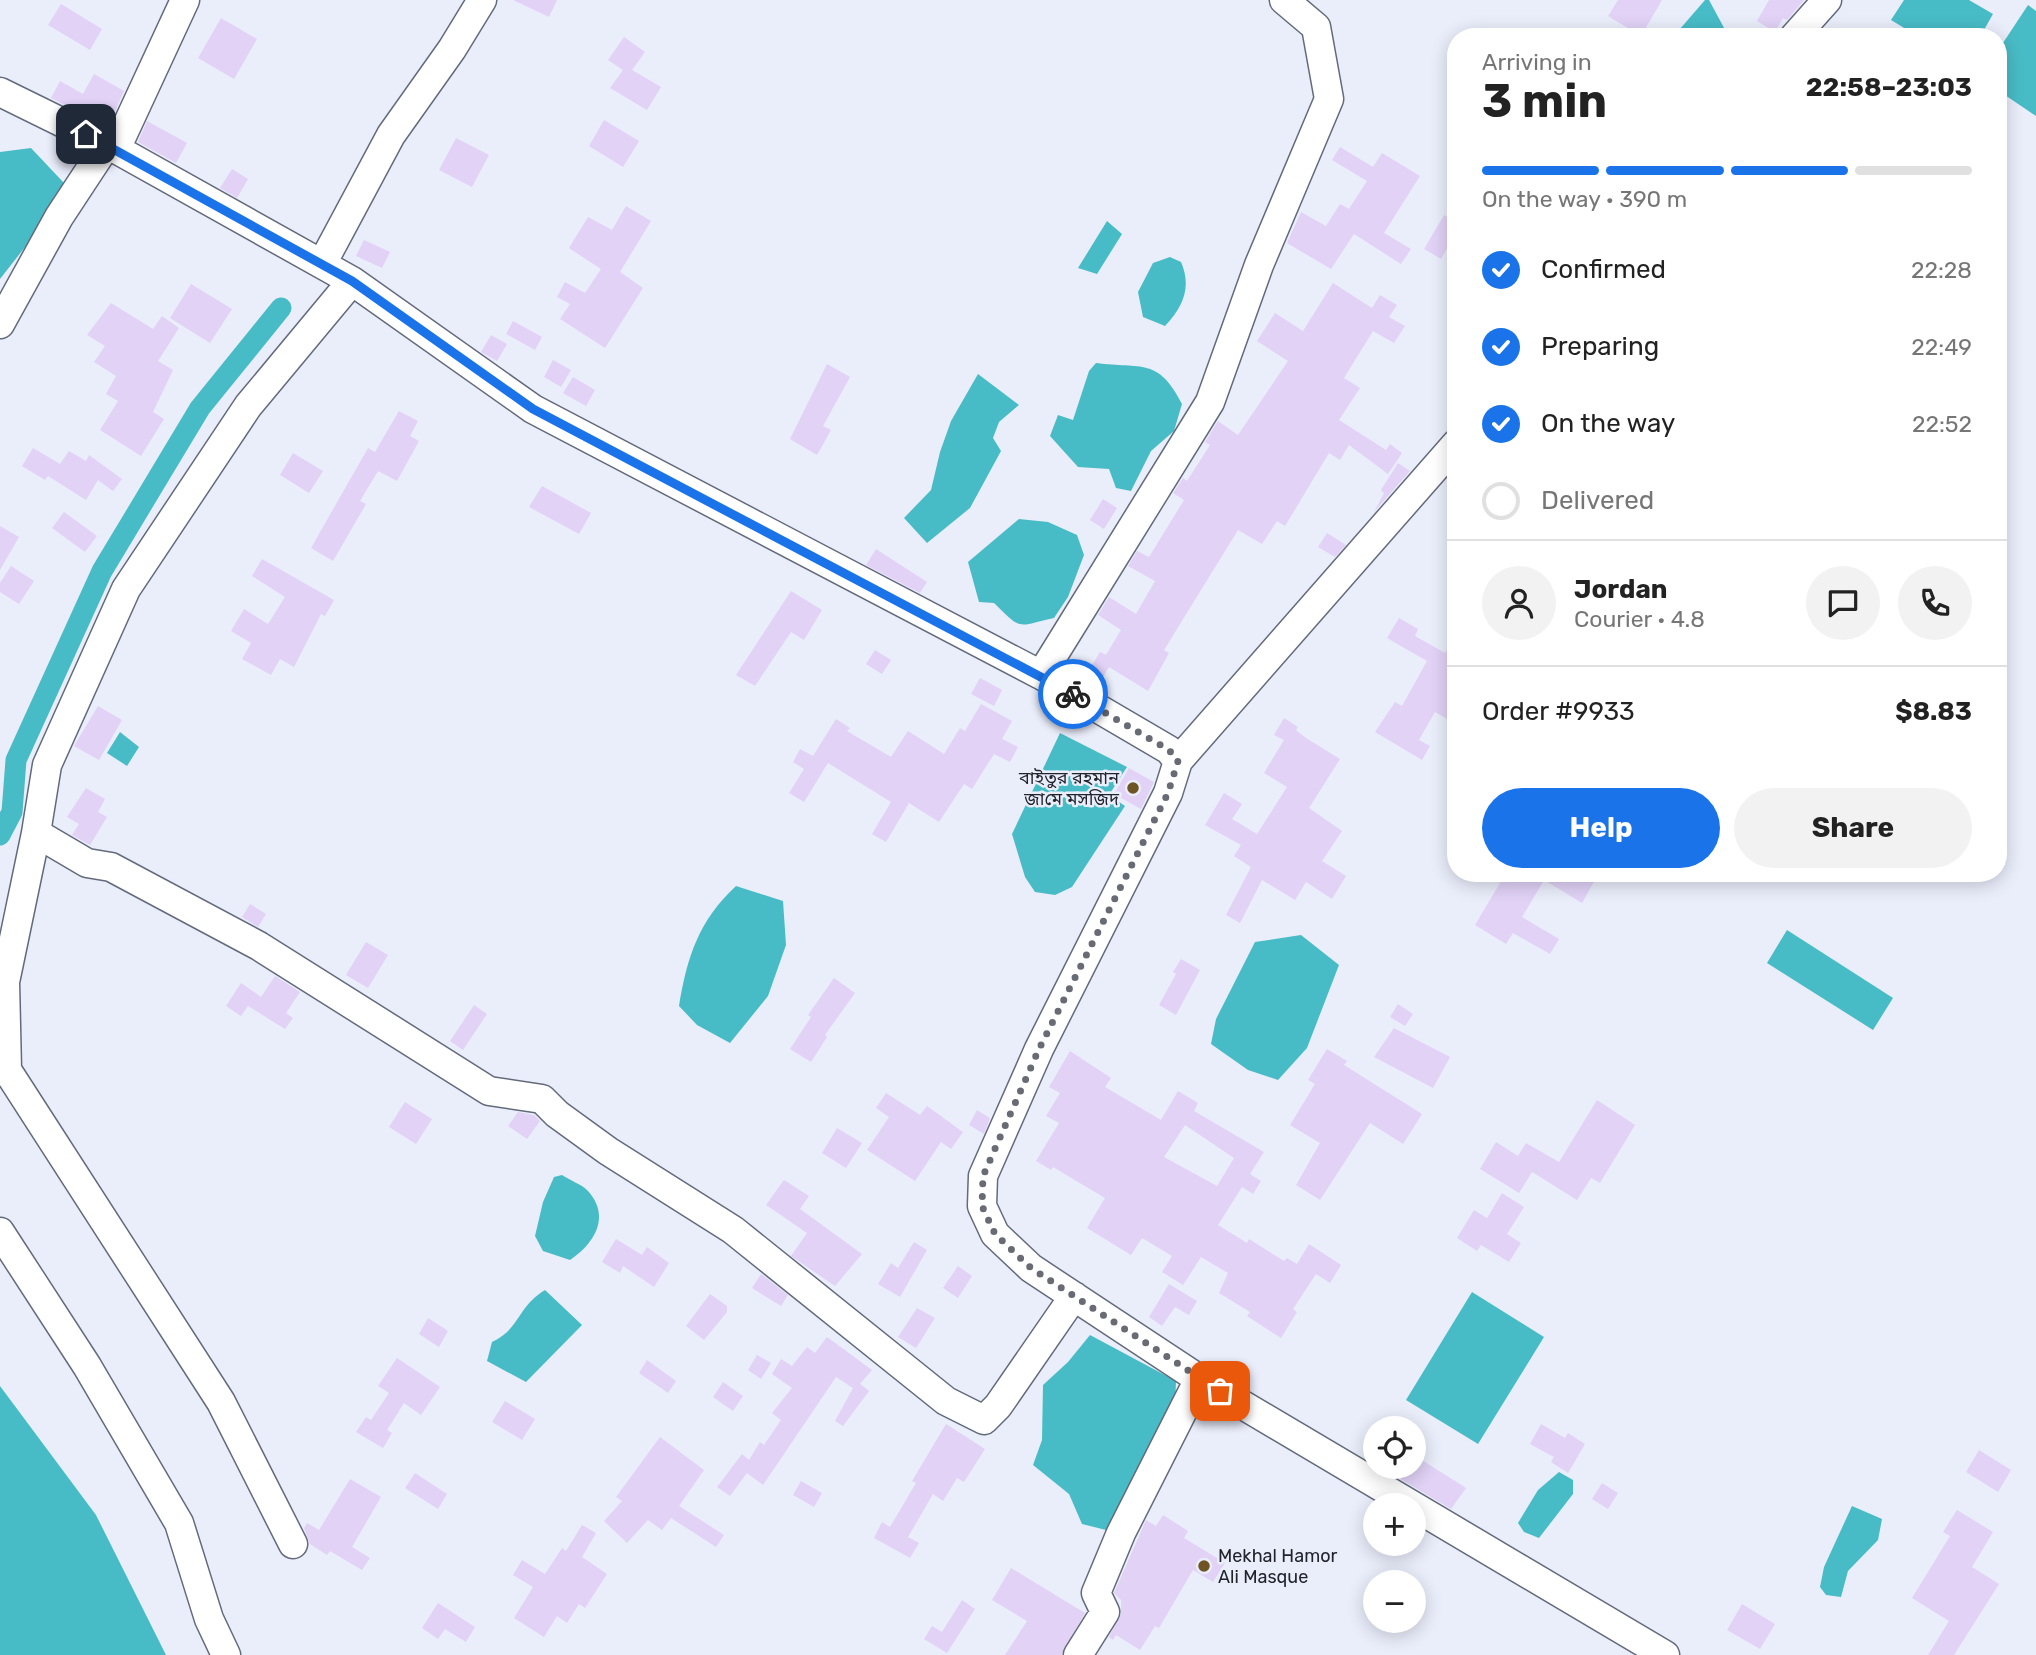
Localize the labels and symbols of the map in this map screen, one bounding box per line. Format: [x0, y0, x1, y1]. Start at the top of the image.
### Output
pin [56, 104, 116, 164]
courier [1038, 659, 1108, 729]
place label: বাইতুর রহমান জা‌মে মস‌জিদ [1018, 767, 1120, 810]
marker: বাইতুর রহমান জা‌মে মস‌জিদ [1125, 780, 1141, 796]
pin [1190, 1361, 1250, 1421]
place label: Mekhal Hamor Ali Masque [1218, 1545, 1337, 1588]
marker: Mekhal Hamor Ali Masque [1196, 1558, 1212, 1574]

